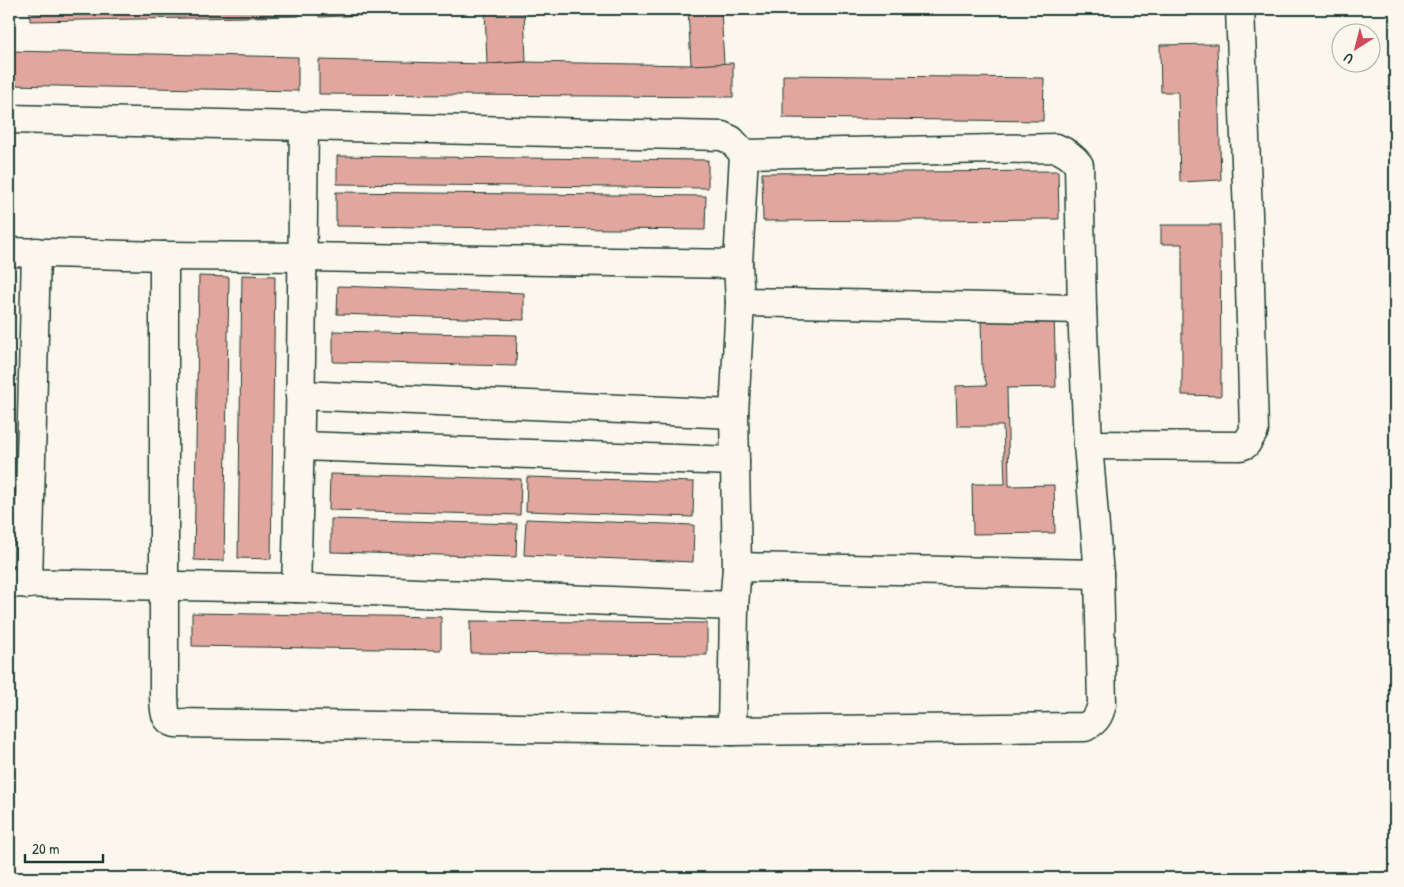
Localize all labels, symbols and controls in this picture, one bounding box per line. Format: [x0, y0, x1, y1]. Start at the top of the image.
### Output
north arrow [1332, 22, 1382, 72]
text: U [1339, 49, 1357, 69]
scale bar [25, 832, 102, 864]
text: 20 m [32, 838, 59, 859]

